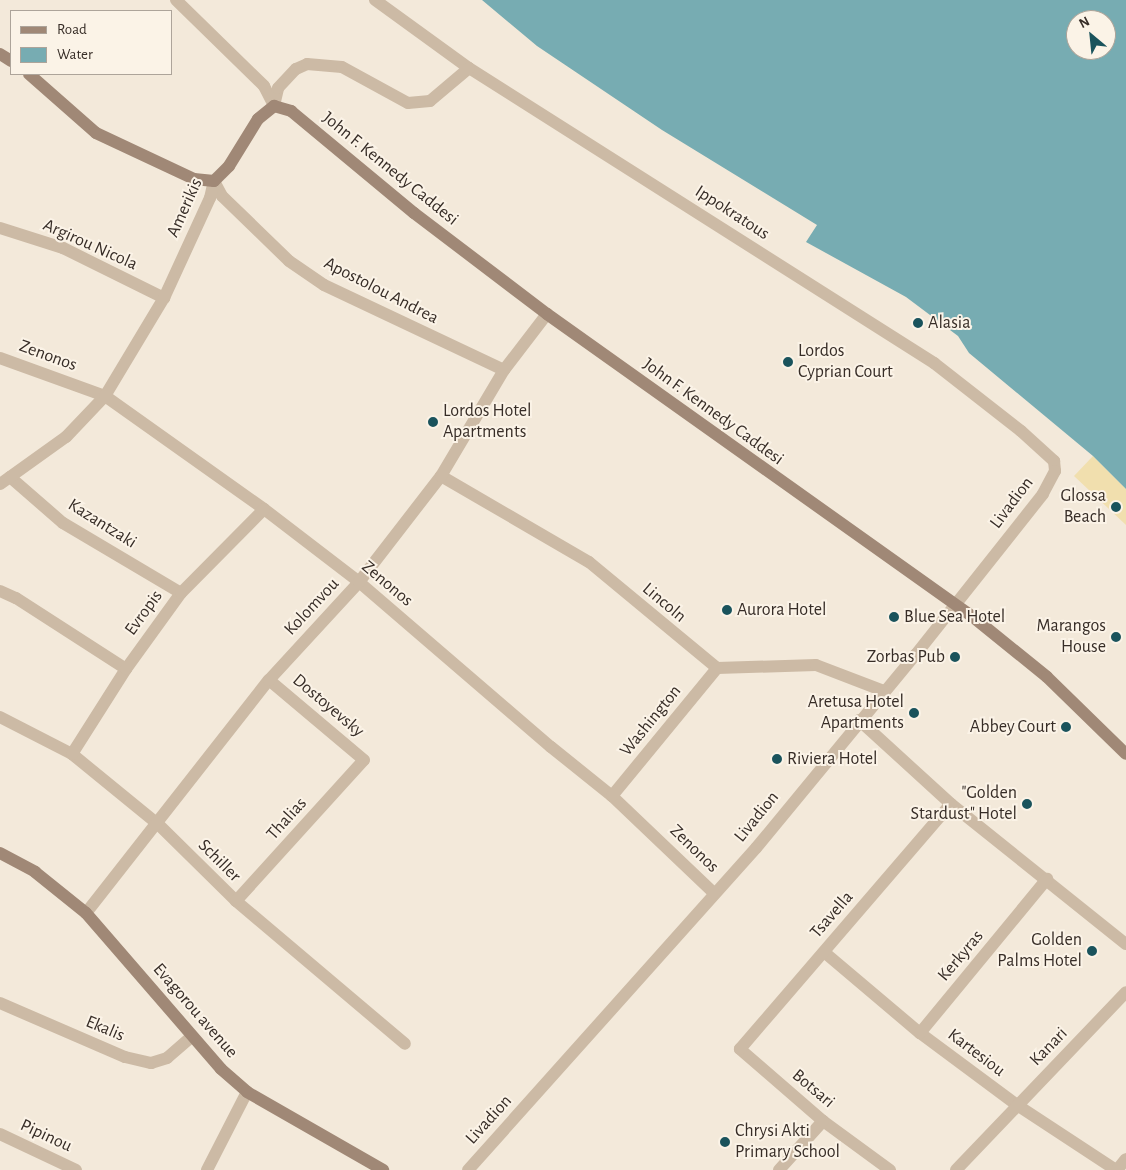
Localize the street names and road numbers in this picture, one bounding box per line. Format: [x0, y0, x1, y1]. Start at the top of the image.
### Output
street label: John F. Kennedy Caddesi [318, 108, 462, 230]
street label: Amerikis [162, 175, 208, 241]
street label: Ippokratous [691, 181, 773, 245]
street label: Argirou Nicola [39, 215, 141, 275]
street label: Apostolou Andrea [320, 253, 442, 329]
street label: Zenonos [16, 336, 80, 376]
street label: John F. Kennedy Caddesi [638, 354, 788, 470]
street label: Livadion [986, 473, 1038, 533]
street label: Kazantzaki [64, 494, 140, 554]
street label: Zenonos [357, 556, 417, 612]
street label: Kolomvou [280, 574, 344, 640]
street label: Lincoln [638, 578, 690, 628]
street label: Evropis [120, 586, 168, 640]
street label: Dostoyevsky [288, 670, 368, 742]
street label: Washington [616, 681, 686, 761]
street label: Livadion [730, 787, 784, 847]
street label: Thalias [262, 793, 312, 845]
street label: Zenonos [665, 820, 723, 878]
street label: Schiller [193, 835, 245, 887]
street label: Tsavella [806, 887, 858, 943]
street label: Kerkyras [933, 926, 989, 986]
street label: Evagorou avenue [148, 959, 242, 1063]
street label: Ekalis [82, 1011, 128, 1047]
street label: Kanari [1025, 1023, 1073, 1071]
street label: Kartesiou [943, 1024, 1009, 1082]
street label: Botsari [787, 1065, 839, 1113]
street label: Livadion [461, 1091, 517, 1149]
street label: Pipinou [17, 1115, 75, 1157]

